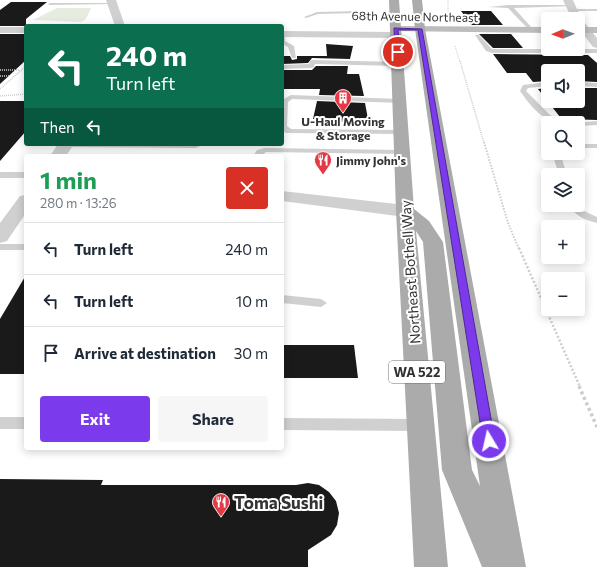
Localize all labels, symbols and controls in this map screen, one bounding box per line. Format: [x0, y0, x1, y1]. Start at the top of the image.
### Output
street label: 68th Avenue Northeast [352, 8, 479, 24]
north arrow [541, 12, 585, 56]
map controls [541, 12, 585, 316]
pin [381, 35, 415, 69]
text: 240 m [106, 38, 187, 72]
icon: left [40, 40, 92, 92]
icon: arrive [387, 41, 409, 63]
button: sound [541, 64, 585, 108]
text: Turn left [106, 72, 175, 94]
building icon: U-Haul Moving & Storage [333, 88, 353, 113]
place label: U-Haul Moving & Storage [301, 114, 385, 142]
icon: left [83, 116, 105, 138]
button: search [541, 116, 585, 160]
text: Then [40, 118, 75, 136]
restaurant icon: Jimmy John's [313, 150, 333, 175]
place label: Jimmy John's [336, 153, 406, 168]
text: 1 min [40, 165, 97, 194]
button: close [226, 167, 268, 209]
button: layers [541, 168, 585, 212]
text: 280 m · 13:26 [40, 195, 117, 211]
street label: Northeast Bothell Way [397, 200, 423, 344]
button: + [541, 220, 585, 264]
icon: left [40, 238, 62, 260]
text: Turn left [74, 240, 133, 258]
text: 240 m [225, 240, 268, 258]
button: − [541, 272, 585, 316]
icon: left [40, 290, 62, 312]
text: Turn left [74, 292, 133, 310]
text: 10 m [236, 292, 268, 310]
icon: arrive [40, 342, 62, 364]
text: Arrive at destination [74, 344, 216, 362]
text: 30 m [234, 344, 268, 362]
road number: WA 522 [389, 361, 445, 383]
button: Exit [40, 396, 150, 442]
button: Share [158, 396, 268, 442]
position arrow [468, 420, 510, 462]
restaurant icon: Toma Sushi [211, 492, 231, 517]
place label: Toma Sushi [234, 492, 323, 513]

